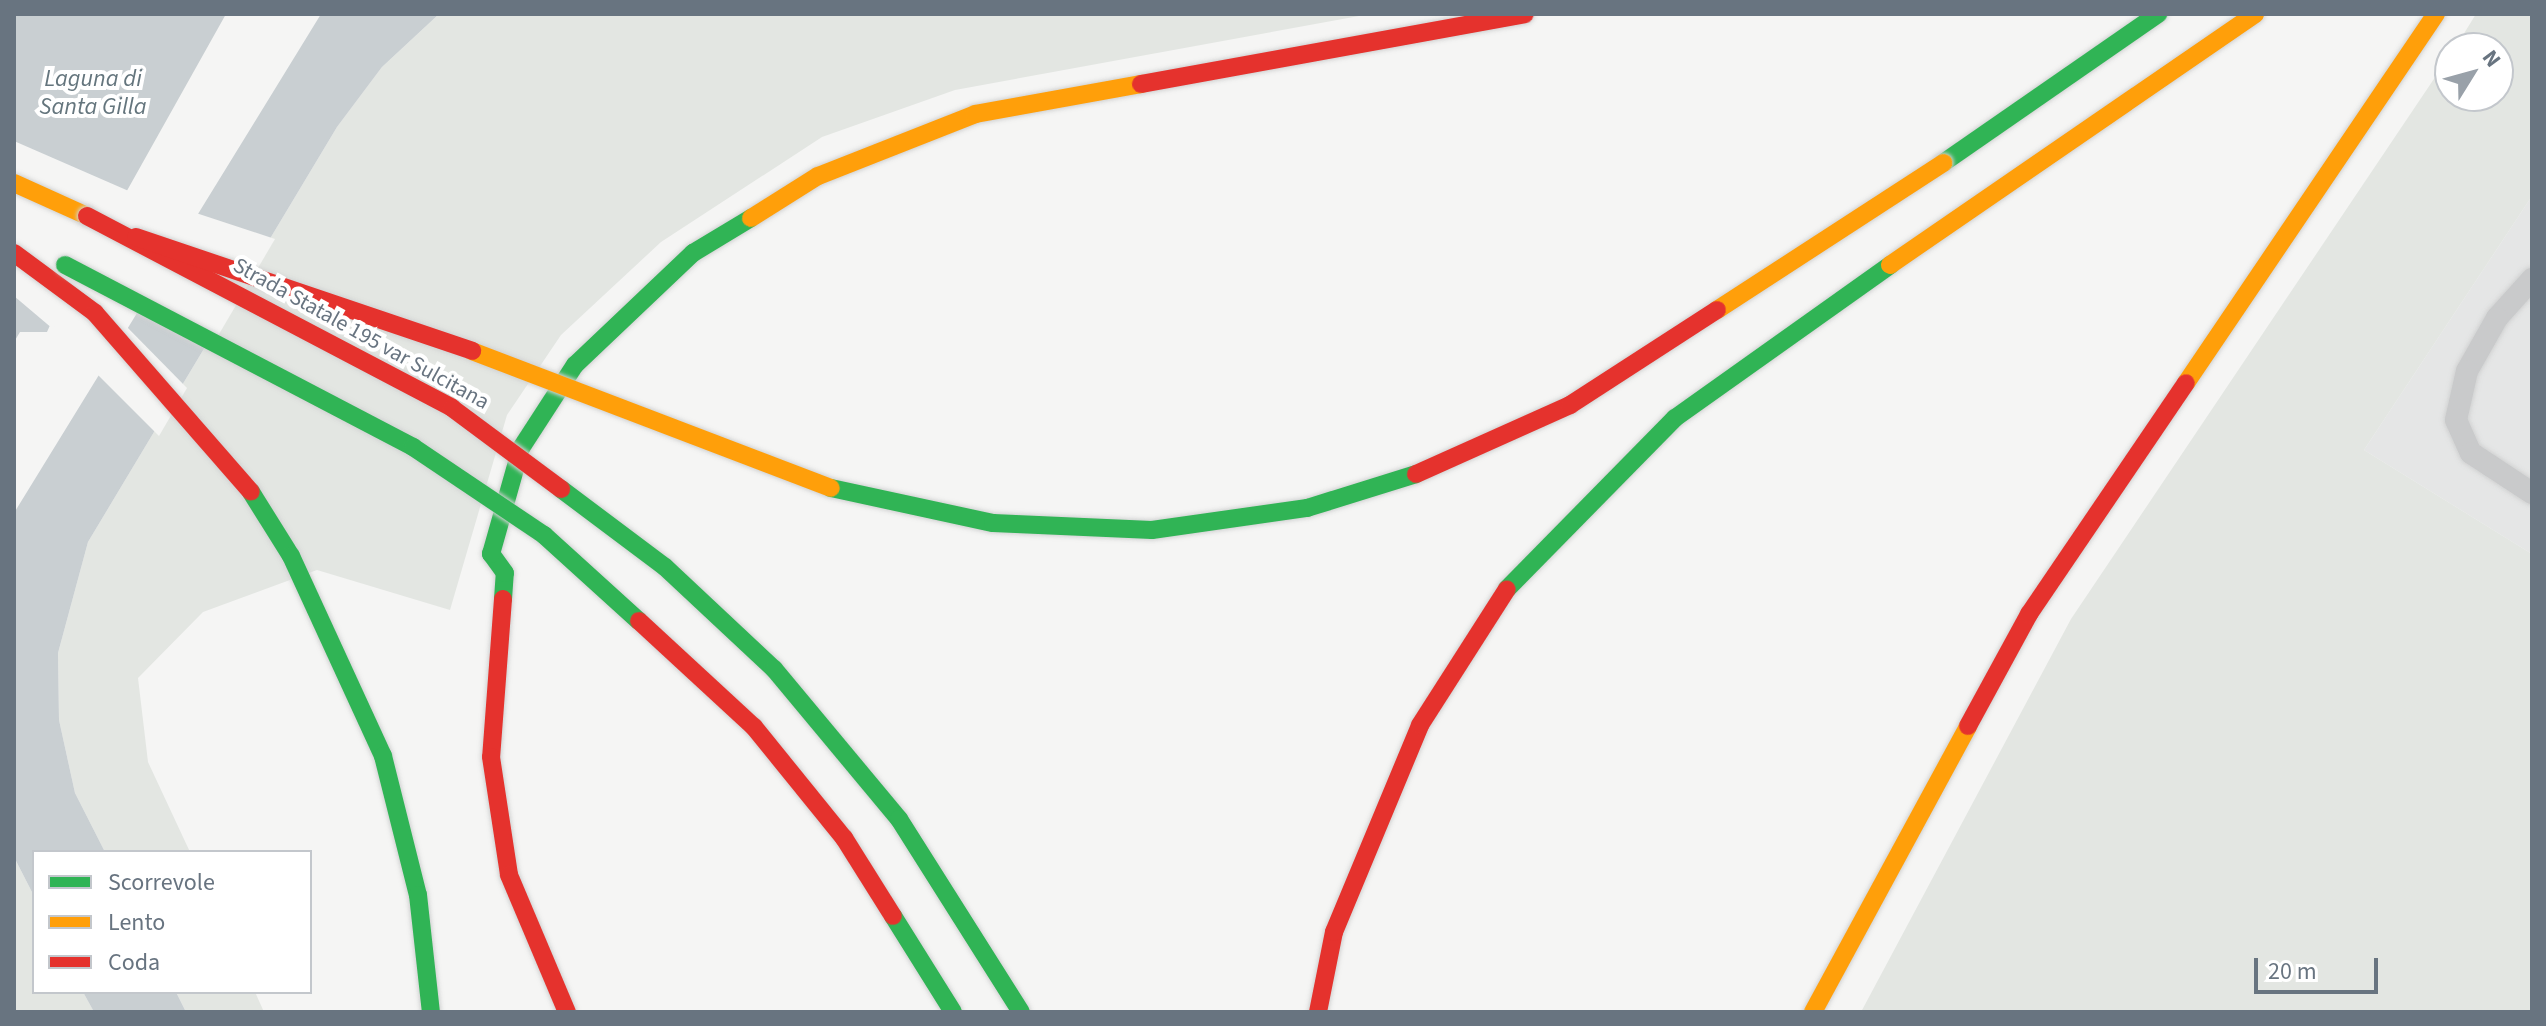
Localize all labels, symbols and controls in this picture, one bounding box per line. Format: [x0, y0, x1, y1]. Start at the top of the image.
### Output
north arrow [2434, 32, 2514, 112]
text: N [2474, 43, 2509, 74]
water label: Laguna di Santa Gilla [39, 65, 147, 121]
street label: Strada Statale 195 var Sulcitana [228, 252, 494, 416]
legend [32, 850, 312, 994]
text: Scorrevole [108, 865, 215, 900]
text: Lento [108, 905, 165, 940]
scale bar [2258, 942, 2382, 992]
text: Coda [108, 945, 160, 980]
text: 20 m [2268, 954, 2317, 989]

